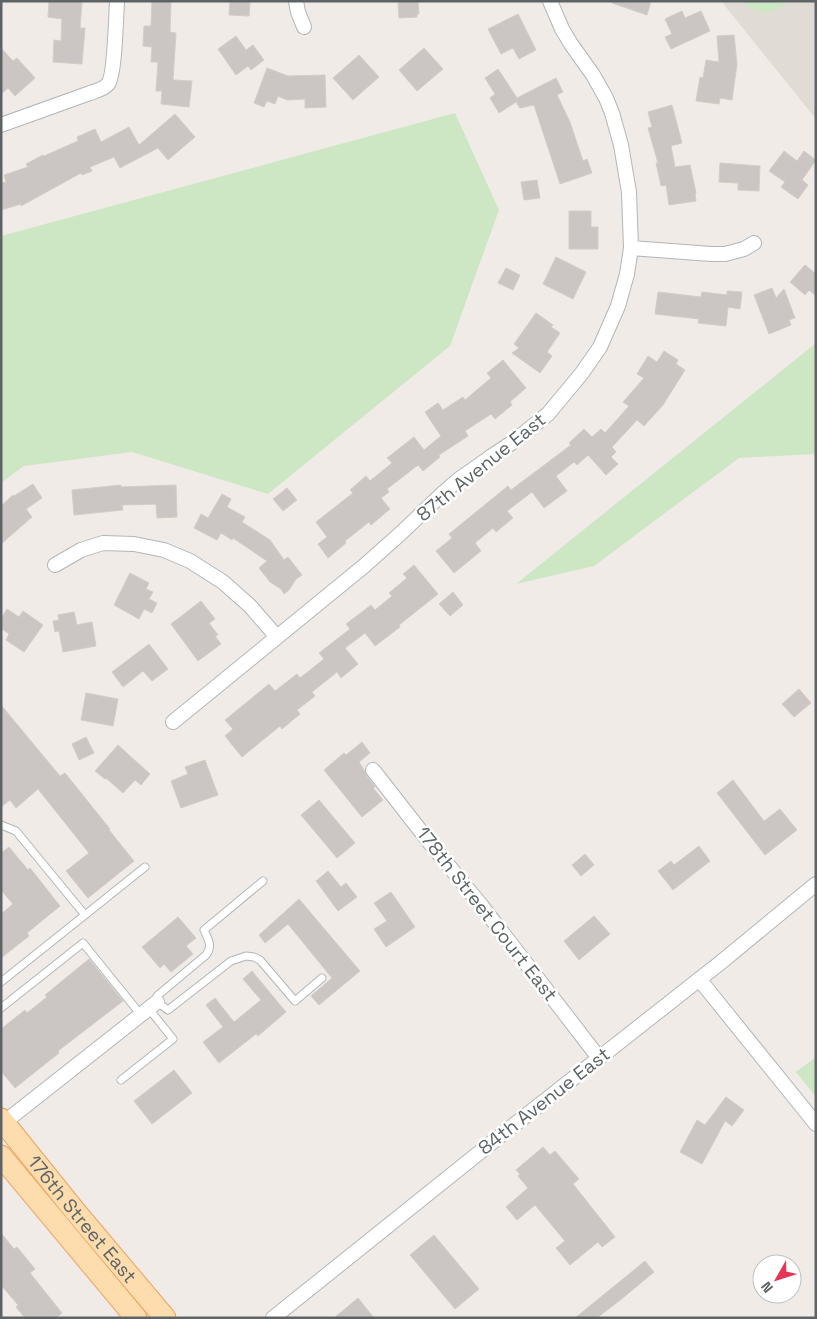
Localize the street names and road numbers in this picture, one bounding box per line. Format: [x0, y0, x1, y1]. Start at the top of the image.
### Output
street label: 87th Avenue East [411, 407, 551, 527]
street label: 178th Street Court East [411, 822, 563, 1006]
street label: 84th Avenue East [473, 1042, 615, 1160]
street label: 176th Street East [22, 1150, 143, 1288]

